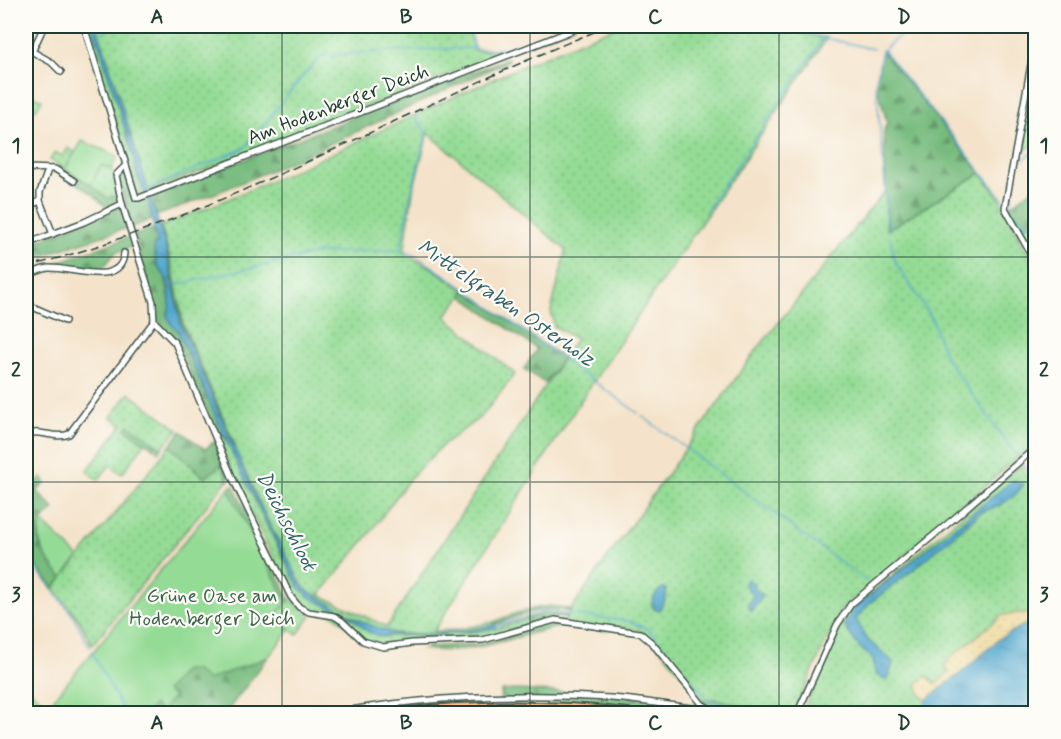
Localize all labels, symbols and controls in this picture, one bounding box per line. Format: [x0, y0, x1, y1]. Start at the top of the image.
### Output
text: A [150, 4, 164, 31]
text: B [400, 4, 413, 31]
text: C [648, 4, 663, 31]
text: D [897, 4, 911, 31]
street label: Am Hodenberger Deich [243, 58, 433, 154]
text: 1 [12, 133, 20, 160]
text: 1 [1040, 133, 1048, 160]
water label: Mittelgraben Osterholz [410, 233, 601, 375]
text: 2 [11, 357, 21, 384]
text: 2 [1039, 357, 1049, 384]
water label: Deichschloot [249, 467, 324, 577]
text: 3 [11, 582, 21, 609]
text: 3 [1039, 582, 1049, 609]
park label: Grüne Oase am Hodenberger Deich [129, 583, 295, 635]
text: A [150, 710, 164, 737]
text: B [400, 710, 413, 737]
text: C [648, 710, 663, 737]
text: D [897, 710, 911, 737]

